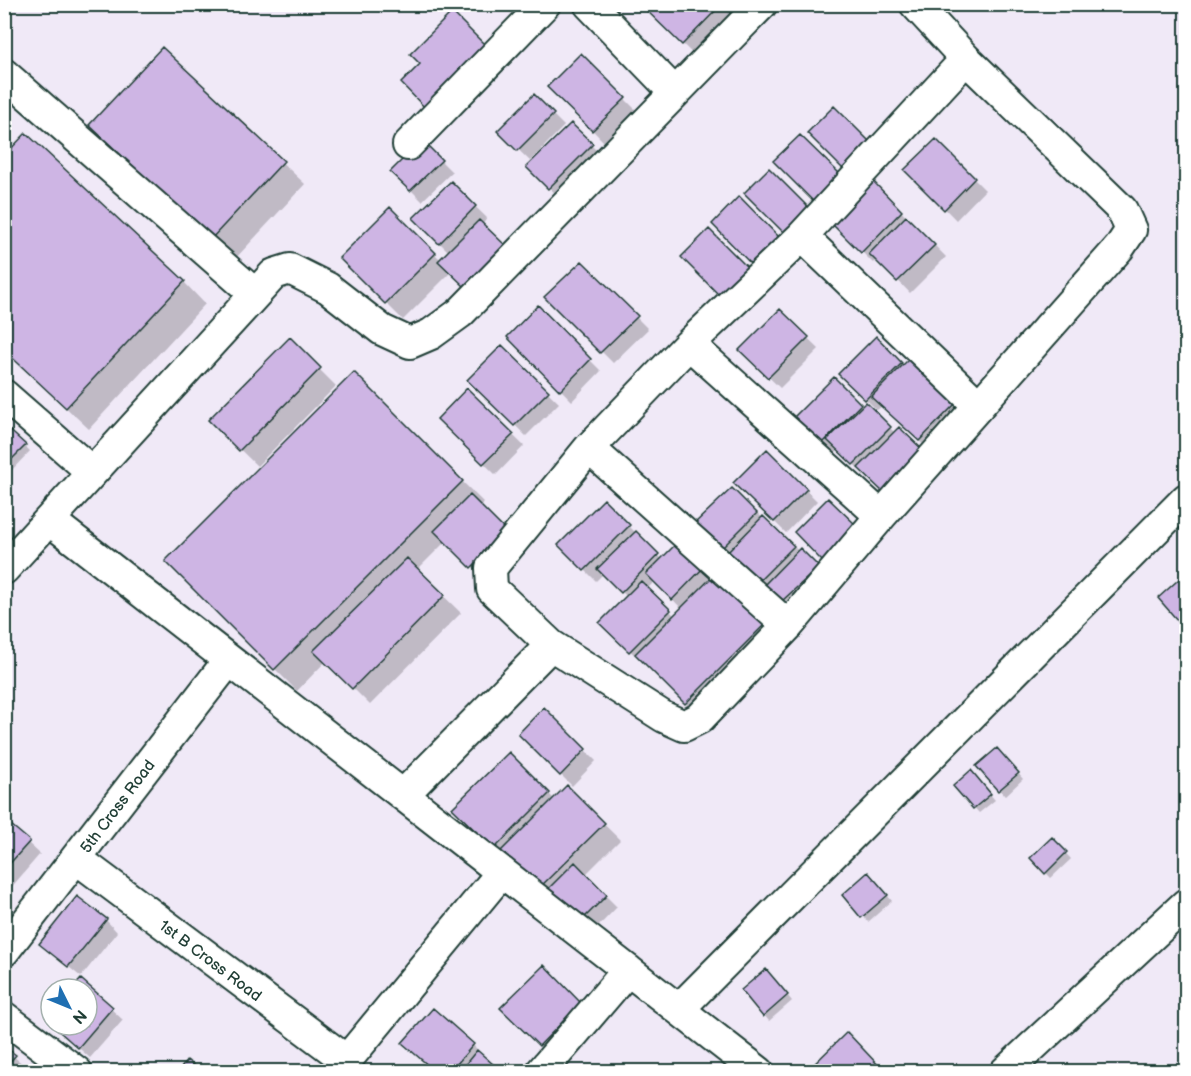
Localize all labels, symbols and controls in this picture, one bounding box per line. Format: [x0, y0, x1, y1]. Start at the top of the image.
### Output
street label: 5th Cross Road [77, 756, 159, 857]
street label: 1st B Cross Road [155, 916, 265, 1006]
north arrow [39, 977, 99, 1037]
text: N [68, 1005, 90, 1027]

